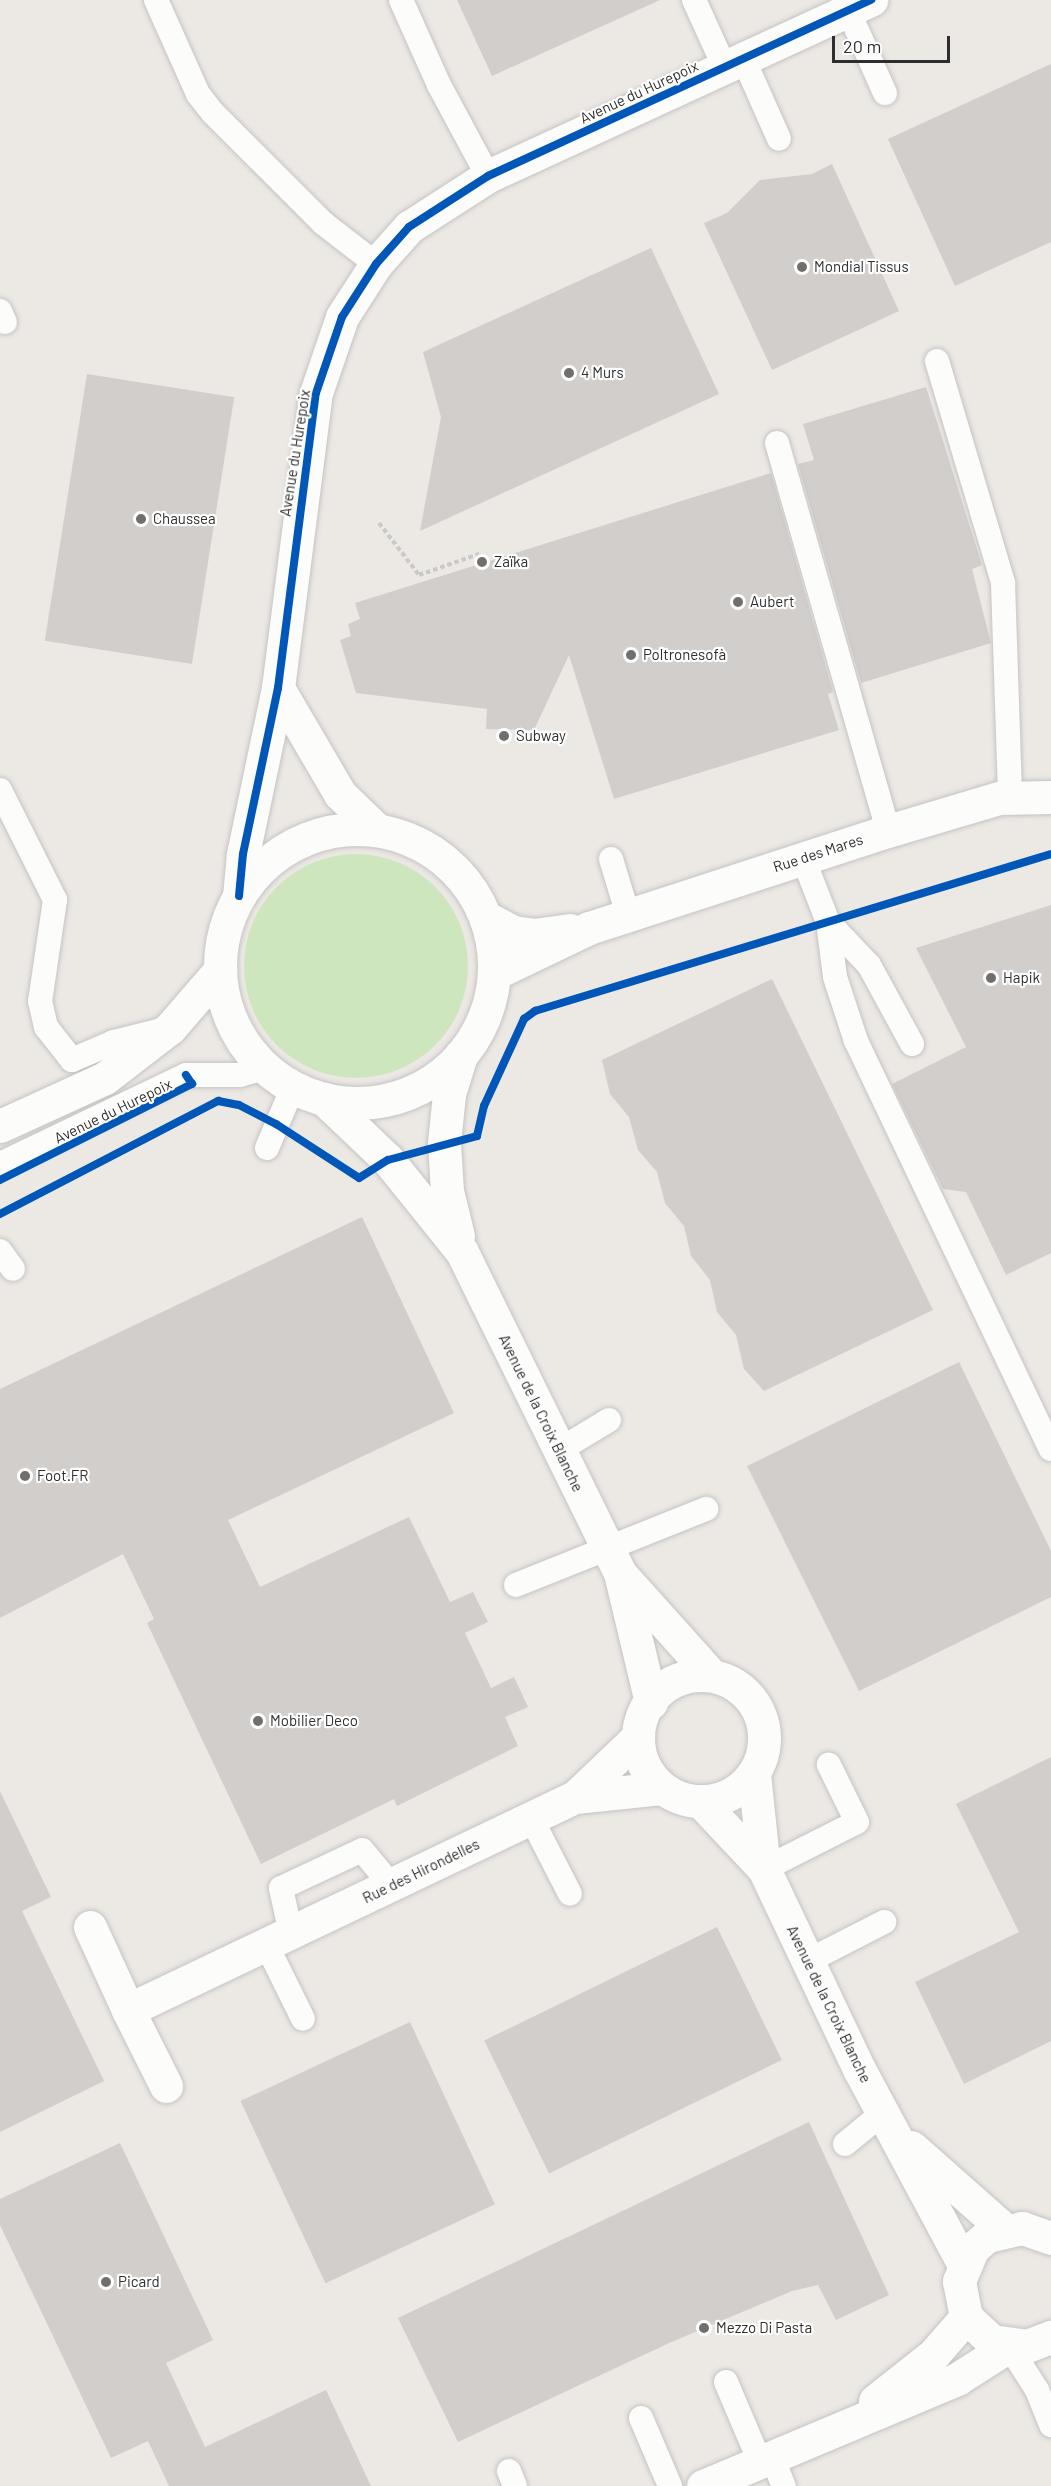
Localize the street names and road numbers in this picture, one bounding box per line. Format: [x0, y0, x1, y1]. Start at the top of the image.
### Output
street label: Avenue du Hurepoix [577, 57, 701, 127]
street label: Avenue du Hurepoix [276, 388, 314, 518]
street label: Rue des Mares [771, 830, 865, 876]
street label: Avenue du Hurepoix [51, 1075, 175, 1147]
street label: Avenue de la Croix Blanche [495, 1331, 587, 1495]
street label: Rue des Hirondelles [360, 1835, 482, 1907]
street label: Avenue de la Croix Blanche [783, 1922, 875, 2086]

